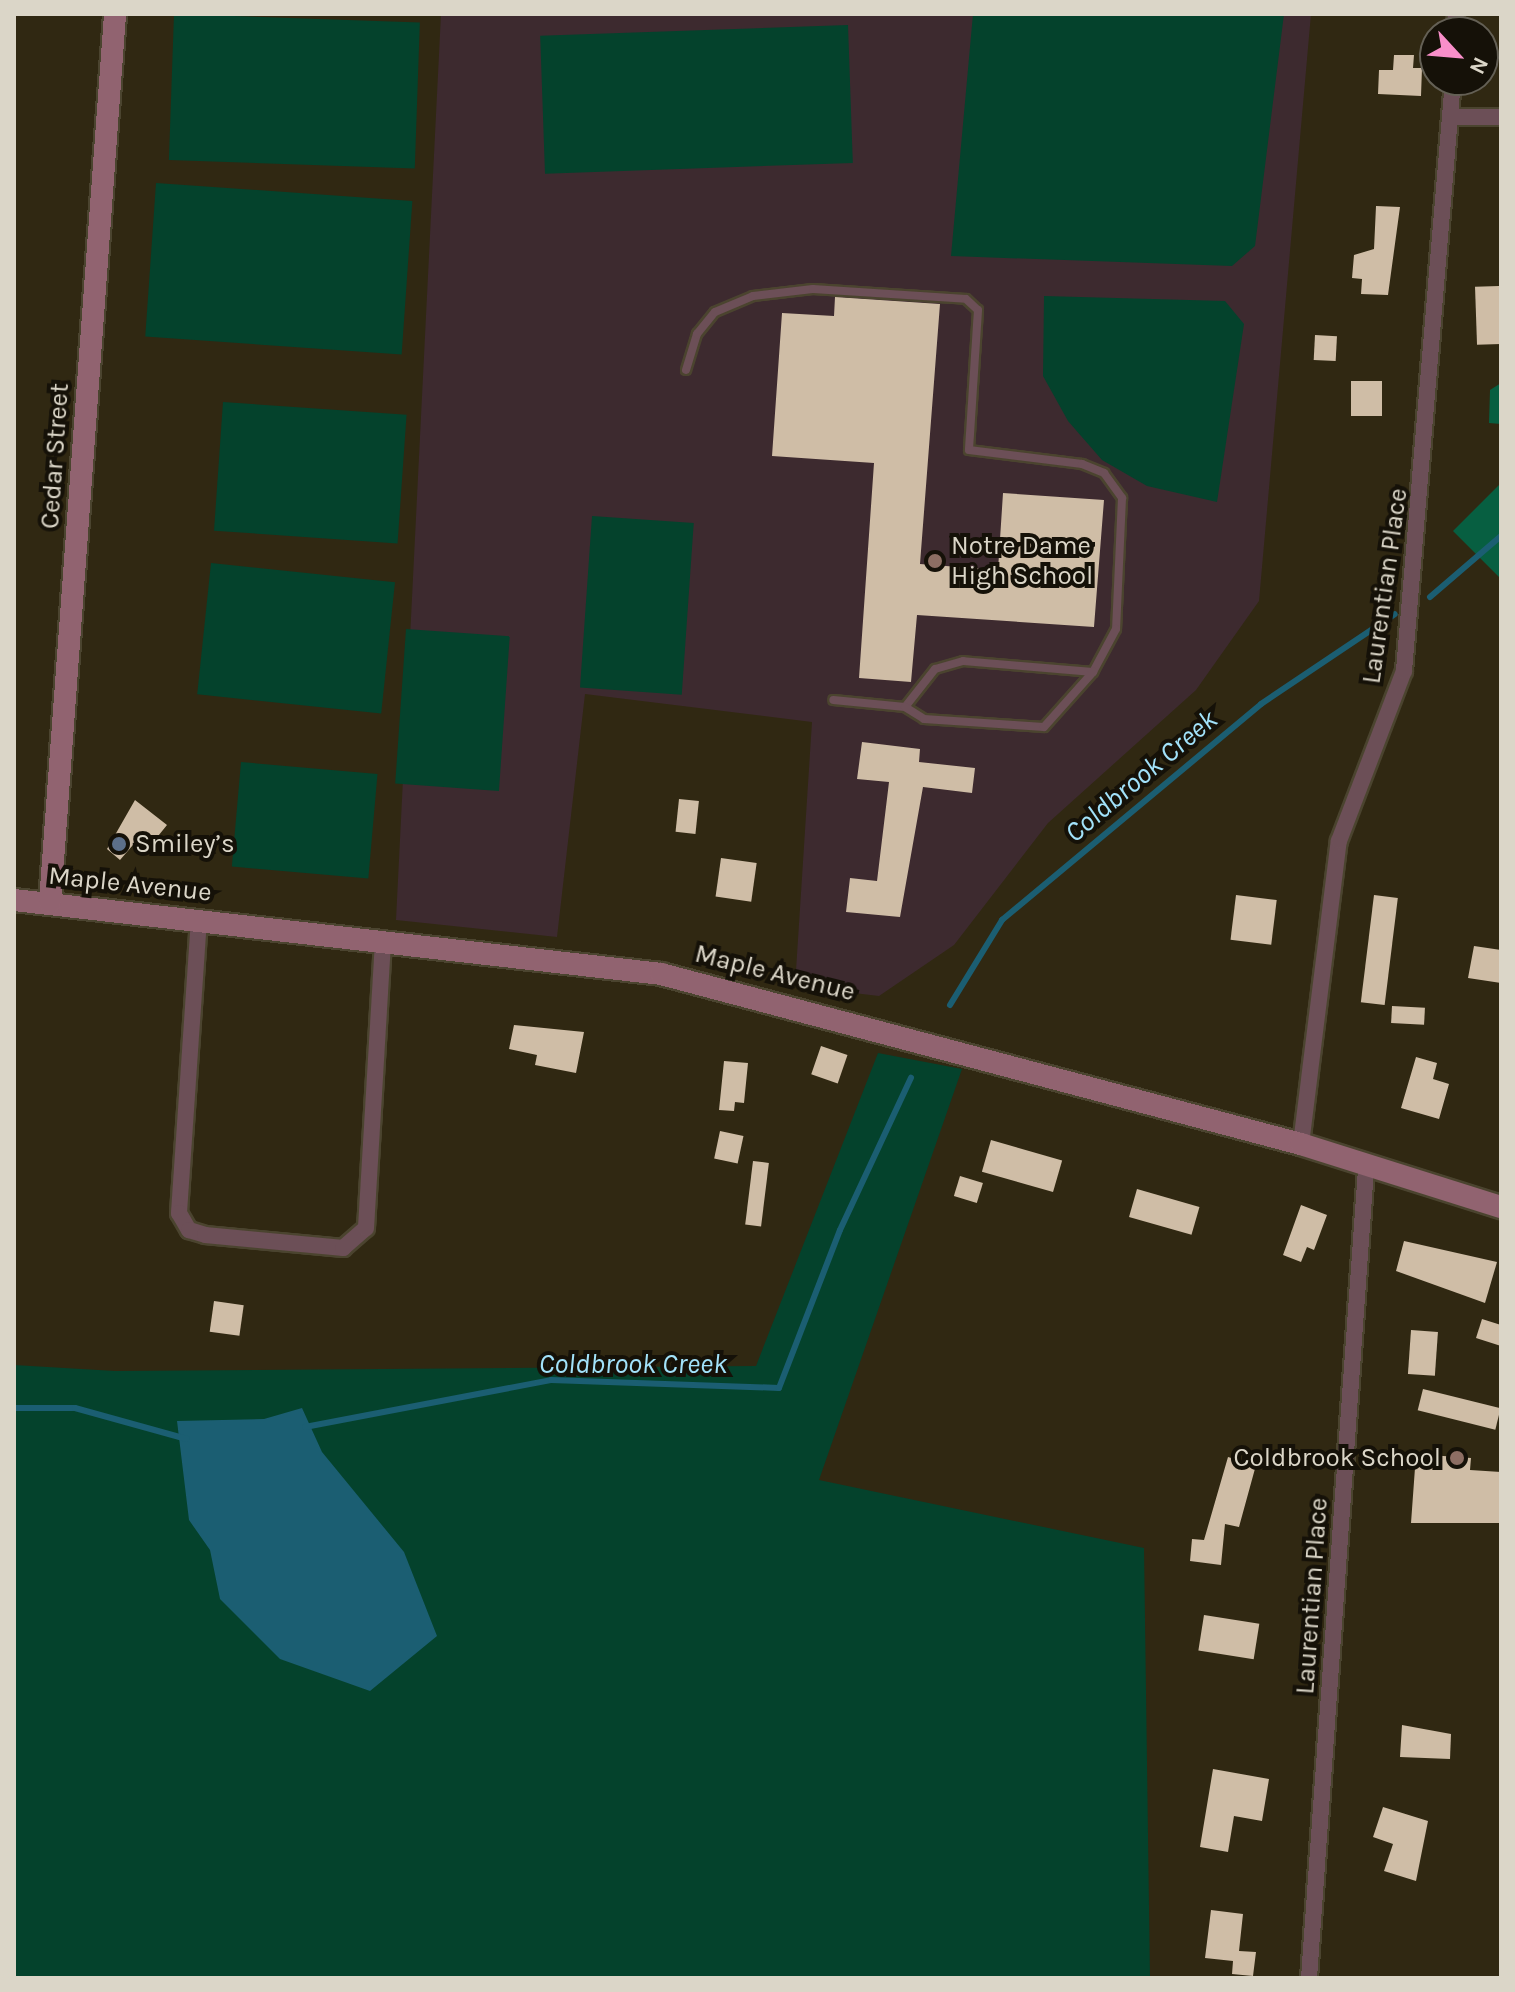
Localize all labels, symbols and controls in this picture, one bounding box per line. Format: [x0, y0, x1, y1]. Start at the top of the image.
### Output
north arrow [1419, 16, 1499, 96]
text: N [1464, 53, 1494, 78]
street label: Cedar Street [34, 382, 76, 530]
street label: Laurentian Place [1356, 486, 1414, 686]
place label: Notre Dame High School [951, 530, 1093, 592]
marker: Notre Dame High School [926, 552, 944, 570]
water label: Coldbrook Creek [1058, 703, 1224, 849]
place label: Smiley’s [135, 828, 235, 860]
marker: Smiley’s [110, 835, 128, 853]
street label: Maple Avenue [47, 860, 213, 908]
street label: Maple Avenue [692, 938, 858, 1008]
water label: Coldbrook Creek [539, 1347, 727, 1381]
place label: Coldbrook School [1234, 1442, 1441, 1474]
marker: Coldbrook School [1448, 1449, 1466, 1467]
street label: Laurentian Place [1290, 1497, 1334, 1695]

